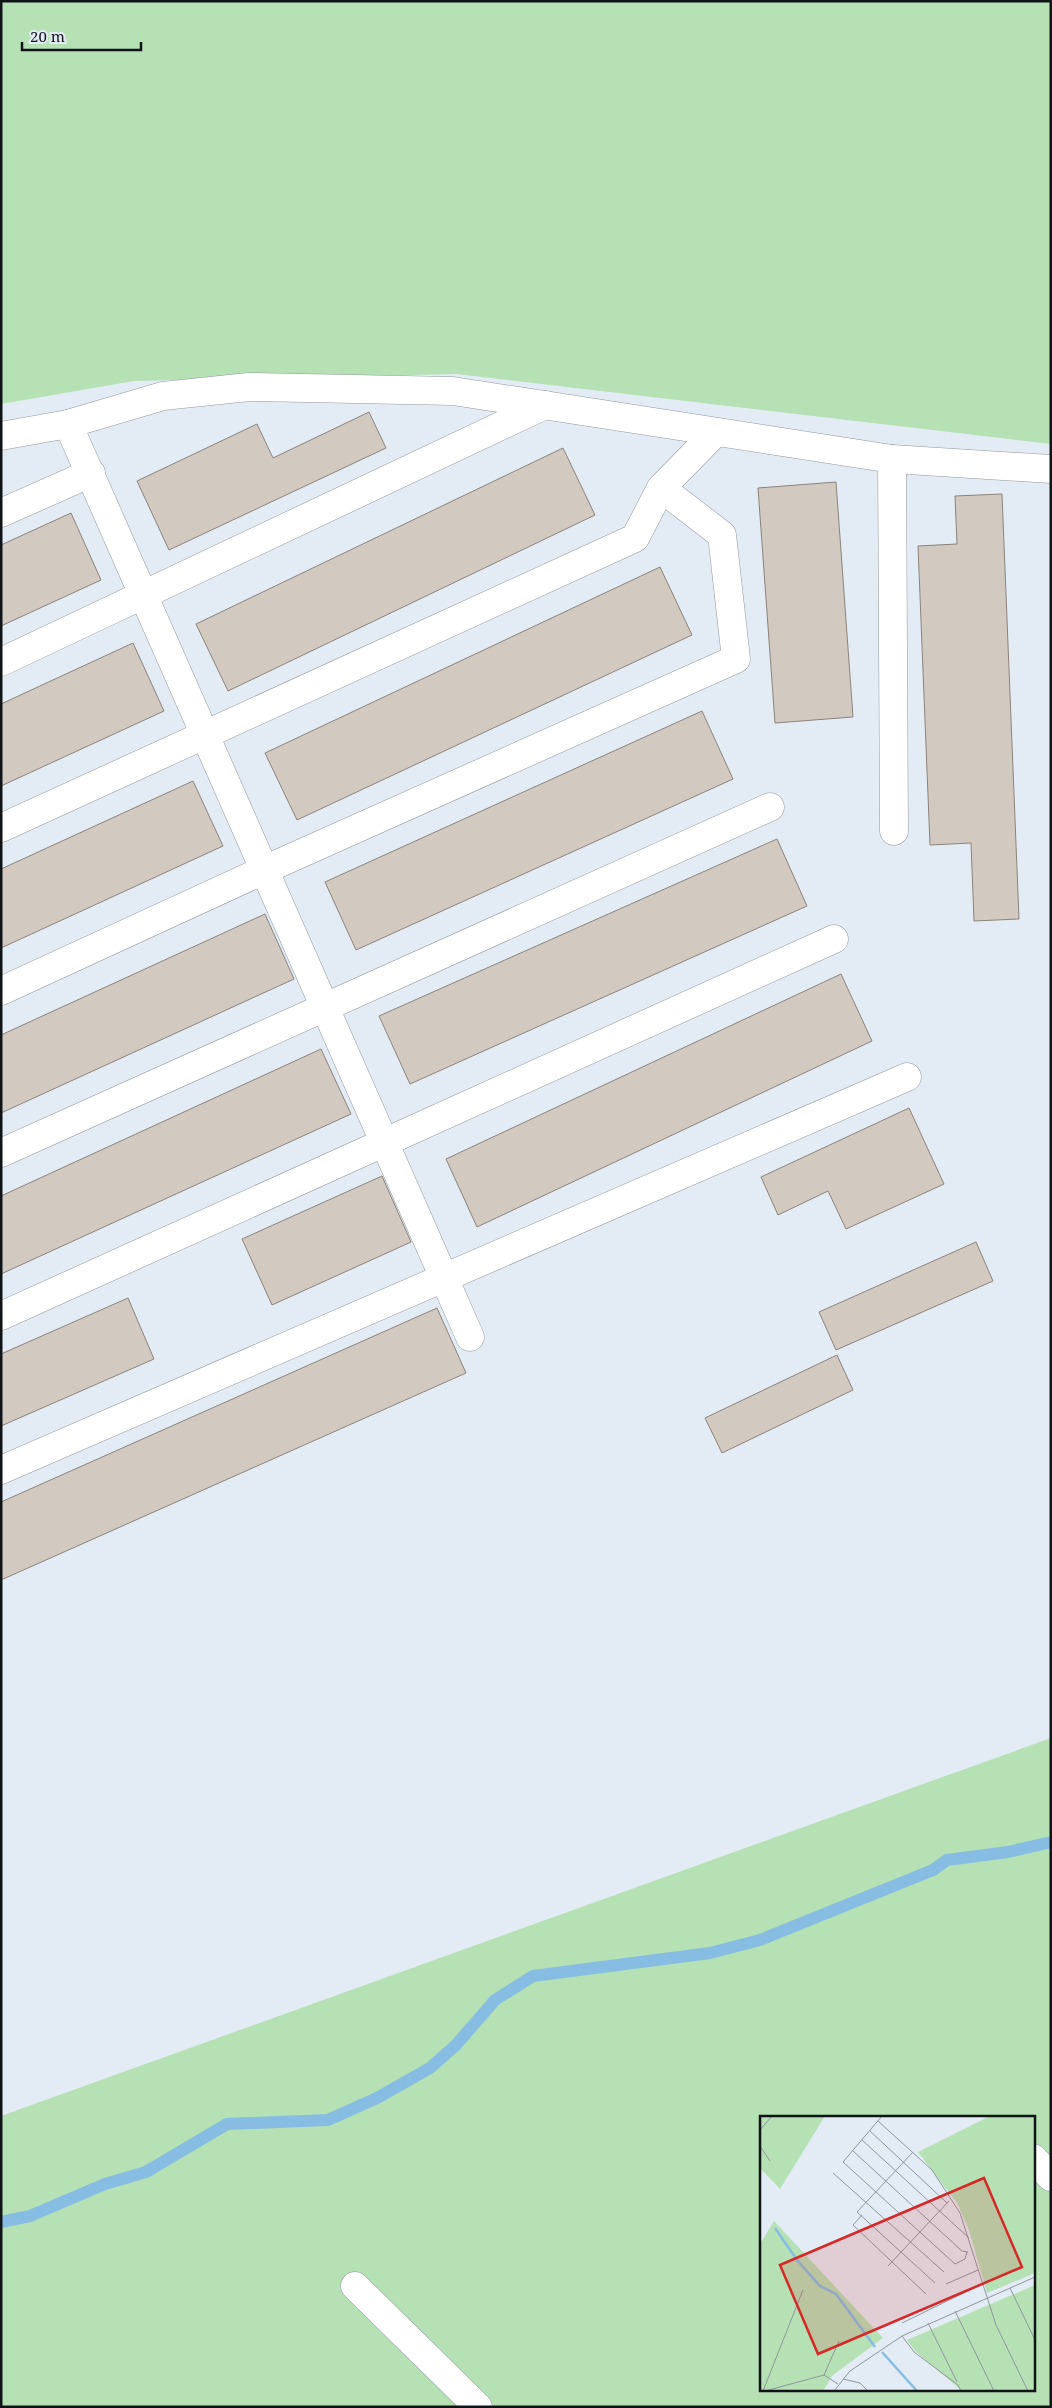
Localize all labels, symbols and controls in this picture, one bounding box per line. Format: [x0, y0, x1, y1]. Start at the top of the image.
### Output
scale bar [22, 20, 141, 52]
text: 20 m [30, 26, 65, 46]
inset map [760, 2116, 1034, 2390]

